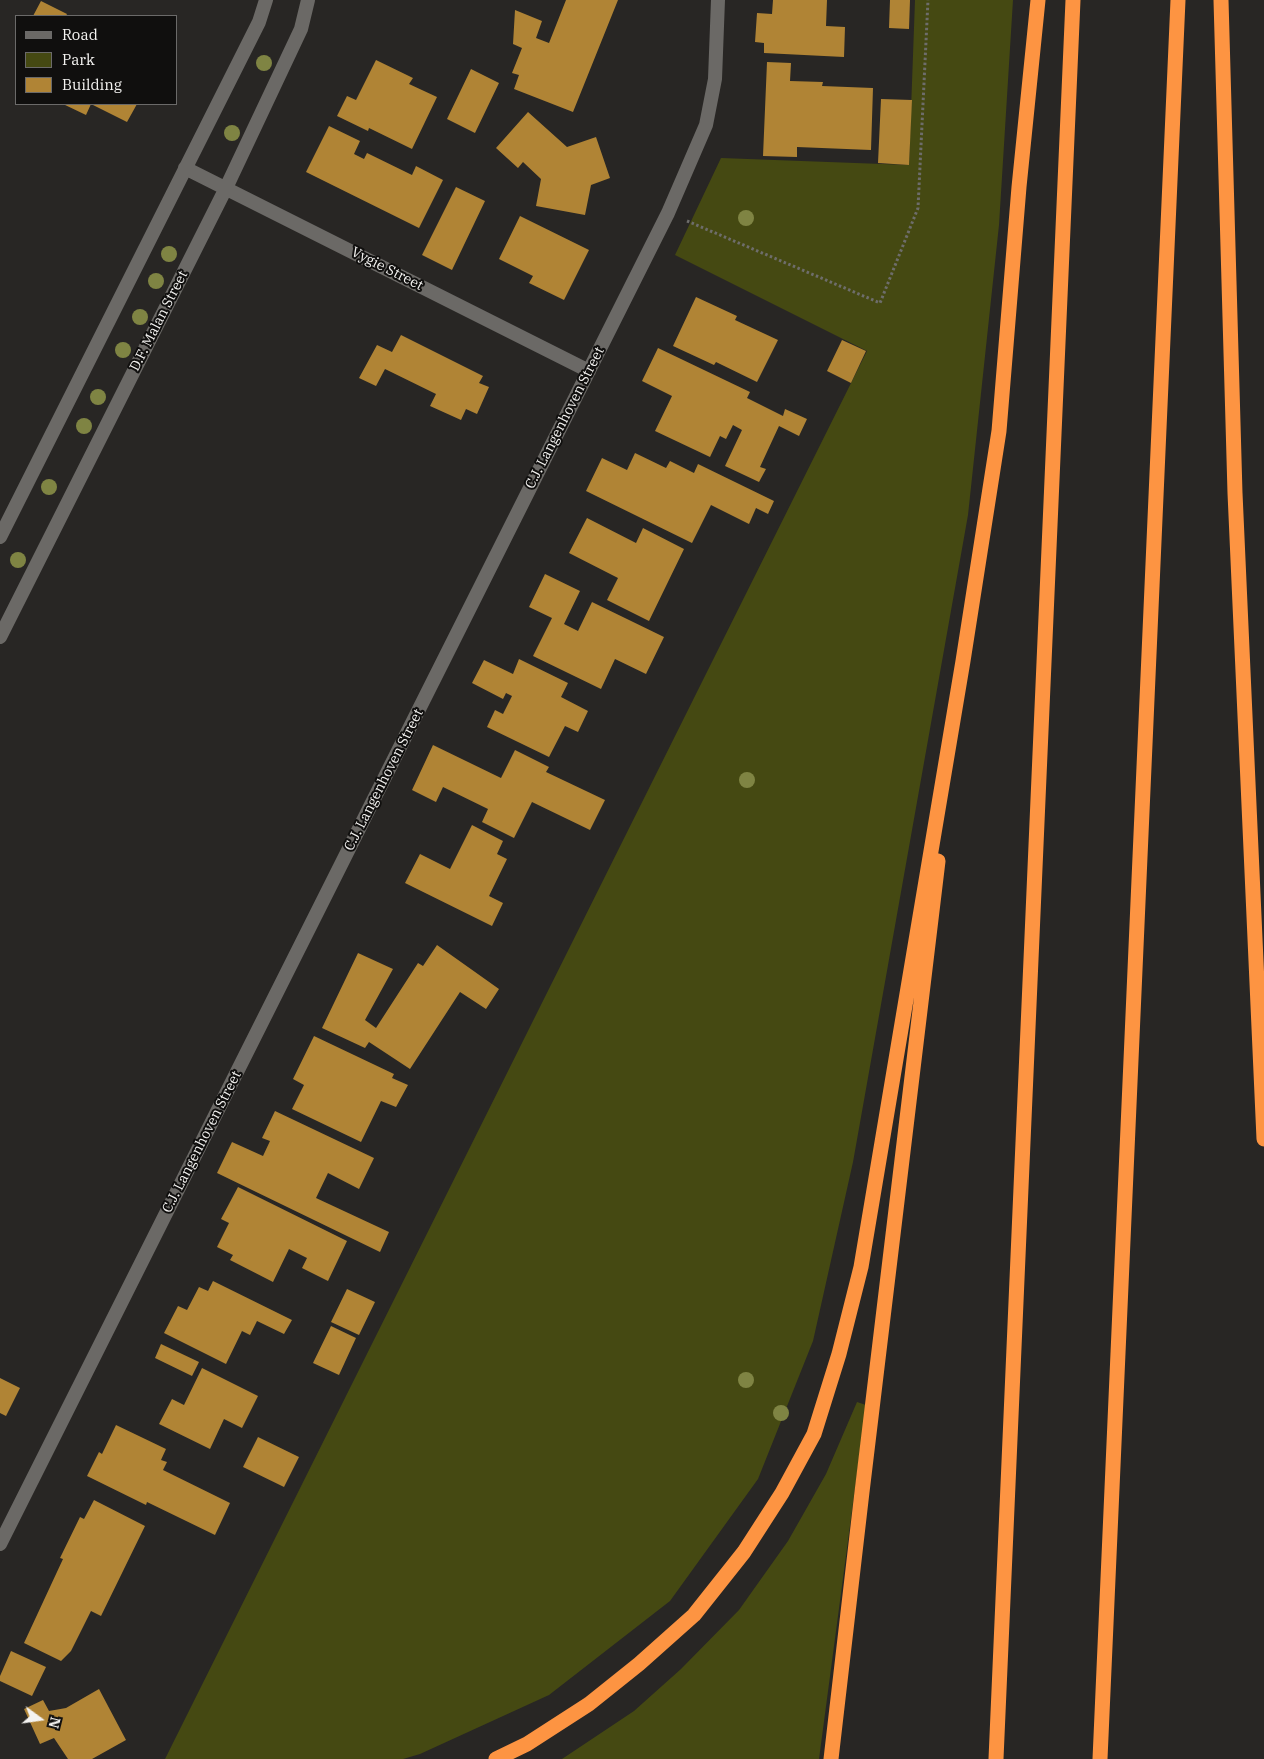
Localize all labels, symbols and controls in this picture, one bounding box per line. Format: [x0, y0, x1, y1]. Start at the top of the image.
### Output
legend [15, 15, 178, 105]
text: Road [62, 25, 98, 44]
text: Park [62, 50, 95, 69]
text: Building [62, 75, 122, 94]
street label: Vygie Street [348, 244, 426, 294]
street label: D.F. Malan Street [126, 268, 192, 374]
street label: C.J. Langenhoven Street [522, 344, 608, 492]
street label: C.J. Langenhoven Street [341, 706, 427, 854]
street label: C.J. Langenhoven Street [159, 1068, 245, 1216]
north arrow [15, 1694, 65, 1744]
text: N [44, 1715, 65, 1730]

